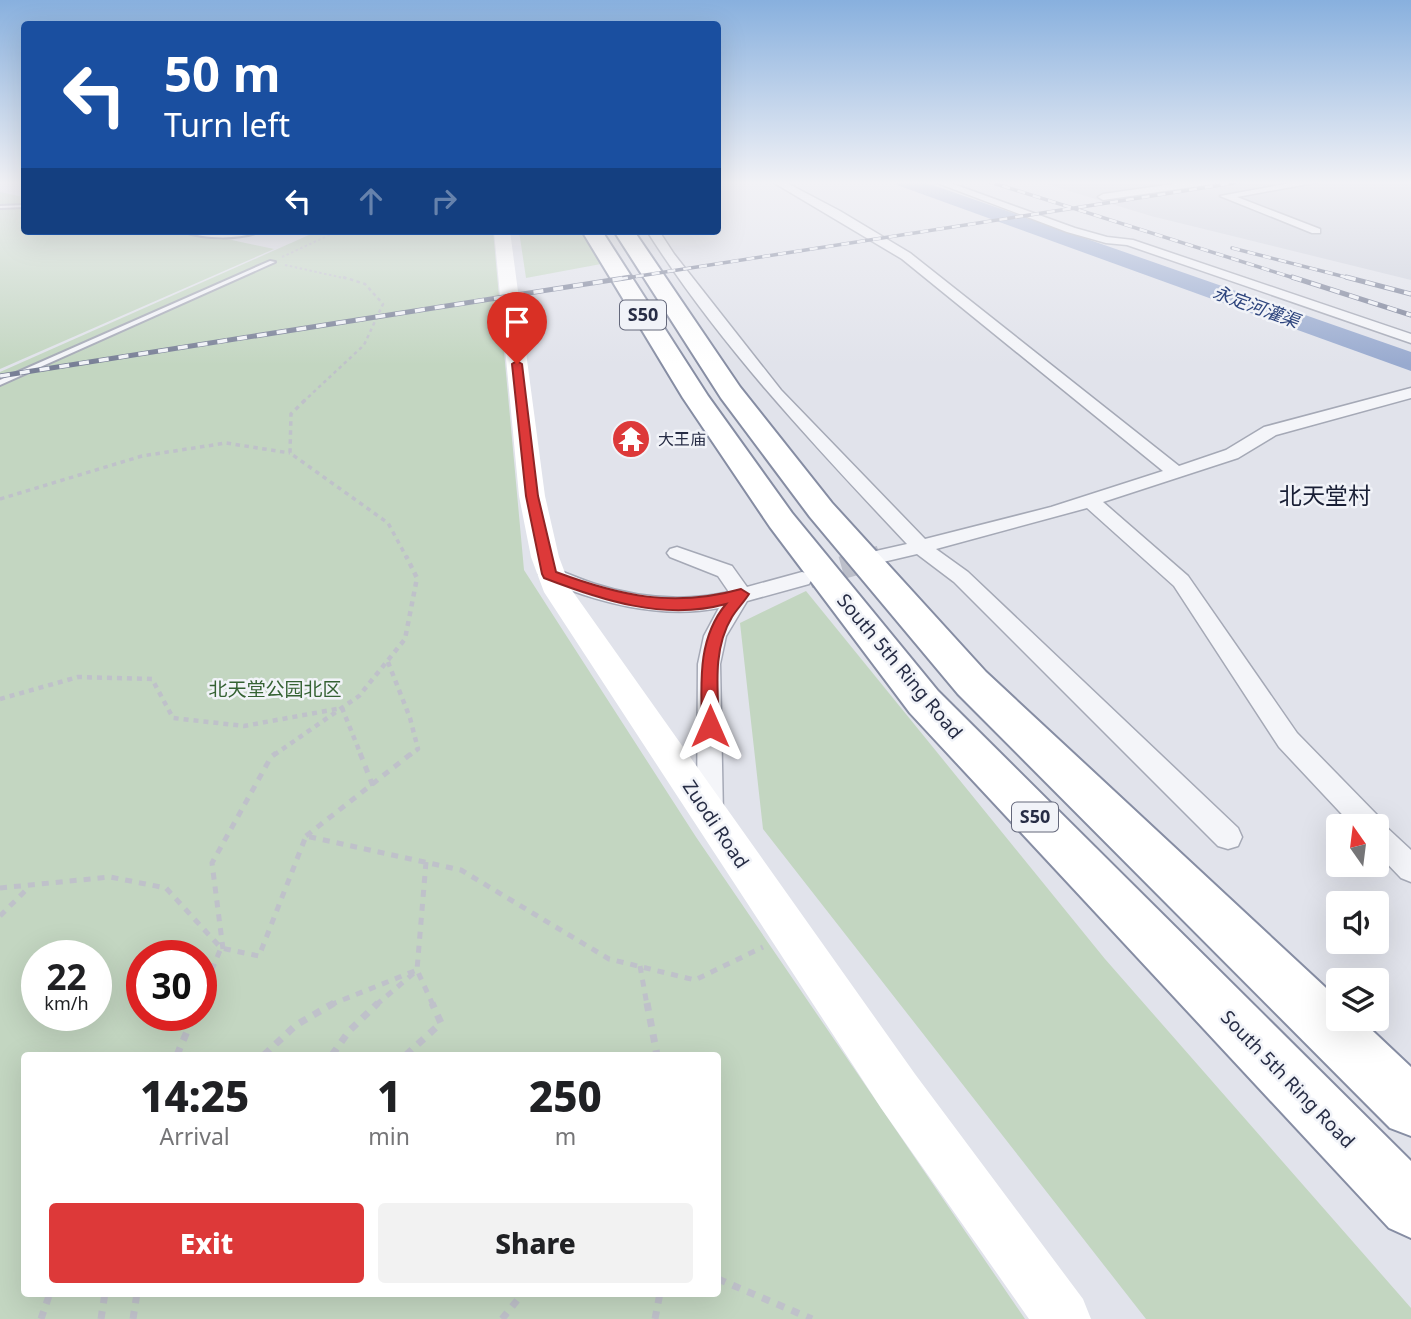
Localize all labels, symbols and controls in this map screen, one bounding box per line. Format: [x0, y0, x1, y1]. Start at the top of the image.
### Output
text: 50 m [164, 40, 281, 106]
icon: left [49, 49, 140, 140]
text: Turn left [164, 103, 290, 146]
icon: left [279, 182, 317, 220]
icon: ahead [352, 182, 390, 220]
icon: right [425, 182, 463, 220]
water label: 永定河灌渠 [1210, 279, 1306, 334]
pin [487, 292, 547, 364]
road number: S50 [620, 300, 666, 330]
icon: arrive [498, 303, 536, 341]
temple icon: 大王庙 [610, 418, 652, 460]
place label: 大王庙 [658, 428, 706, 450]
district label: 北天堂村 [1279, 479, 1371, 511]
street label: South 5th Ring Road [831, 588, 969, 744]
park label: 北天堂公园北区 [208, 676, 342, 702]
position arrow [673, 689, 747, 763]
street label: Zuodi Road [677, 775, 755, 873]
road number: S50 [1012, 802, 1058, 832]
north arrow [1326, 814, 1390, 877]
map controls [1326, 814, 1389, 1031]
button: sound [1326, 891, 1389, 954]
speed limit sign: 30 [126, 940, 217, 1031]
text: 22 [46, 953, 87, 1000]
button: layers [1326, 968, 1389, 1031]
text: km/h [44, 991, 89, 1015]
street label: South 5th Ring Road [1215, 1004, 1361, 1154]
text: 14:25 [140, 1067, 249, 1124]
text: 1 [377, 1067, 401, 1124]
text: 250 [529, 1067, 602, 1124]
text: Arrival [160, 1120, 230, 1152]
text: min [368, 1120, 410, 1152]
text: m [555, 1120, 576, 1152]
button: Exit [49, 1203, 364, 1283]
button: Share [378, 1203, 693, 1283]

